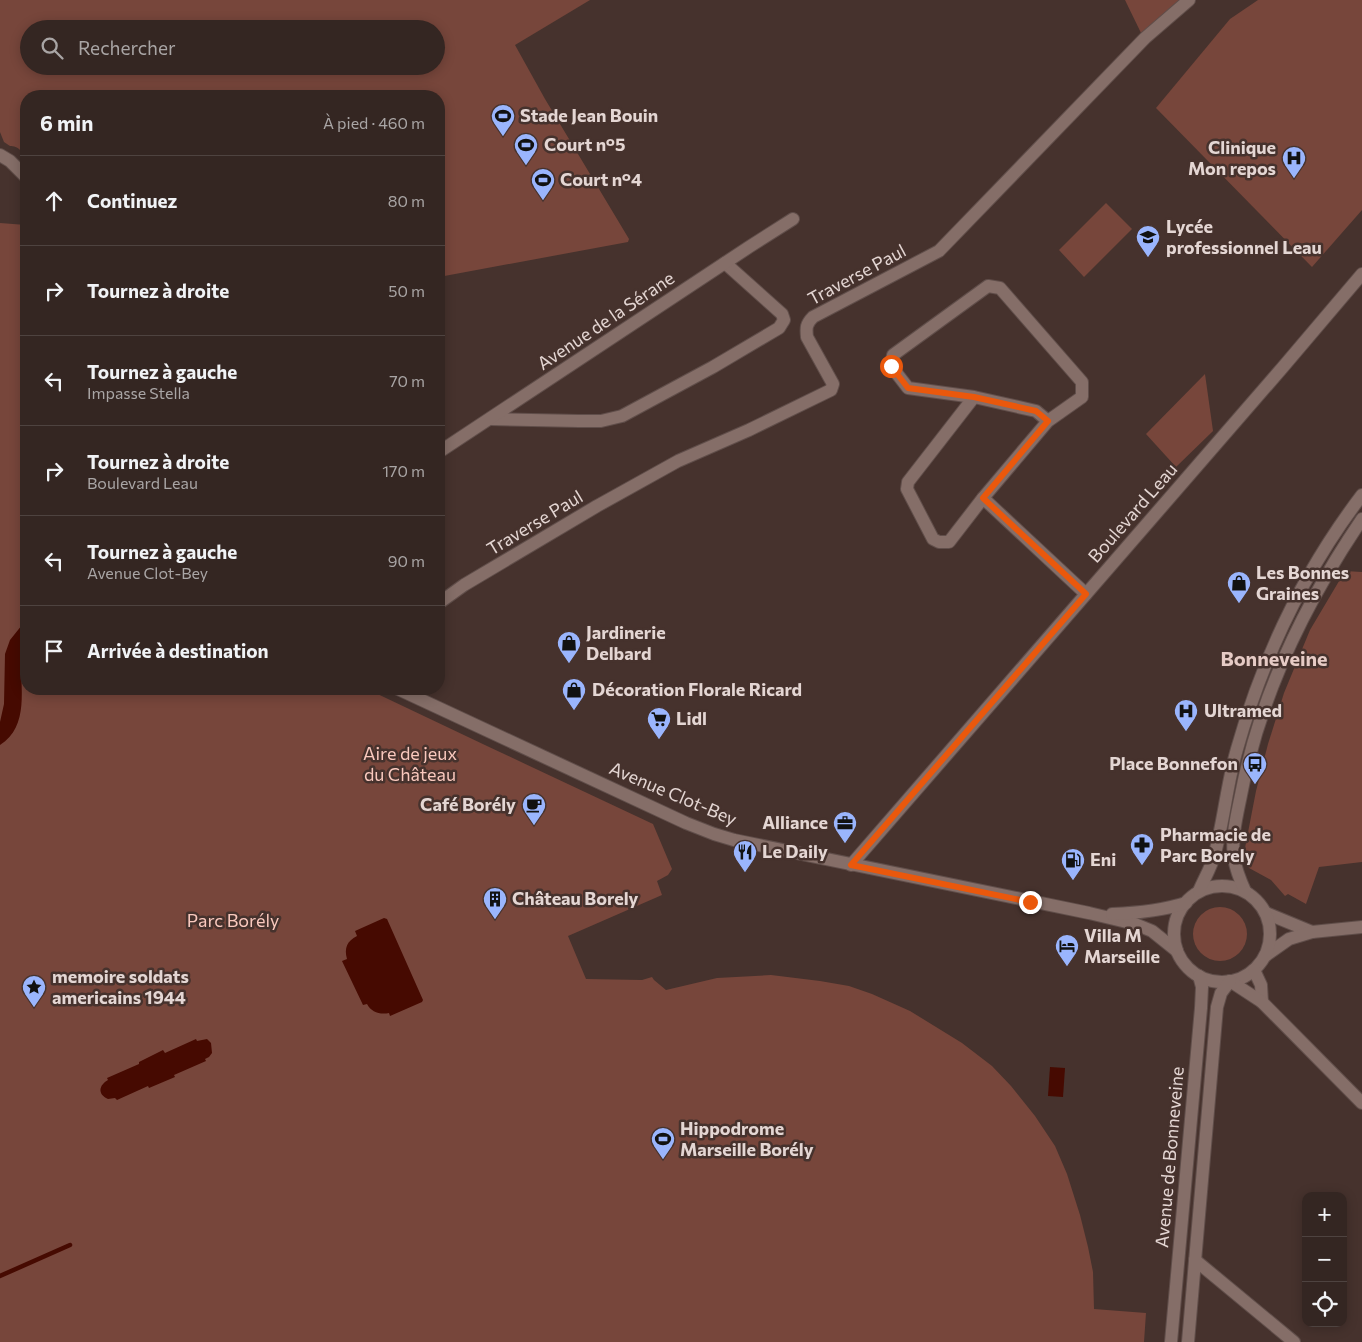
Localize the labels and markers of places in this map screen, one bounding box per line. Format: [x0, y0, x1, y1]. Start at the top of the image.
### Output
sports icon: Stade Jean Bouin [490, 103, 516, 137]
place label: Stade Jean Bouin [520, 104, 658, 126]
sports icon: Court n°5 [513, 132, 539, 166]
place label: Court n°5 [544, 133, 626, 155]
place label: Clinique Mon repos [1188, 136, 1276, 179]
hospital icon: Clinique Mon repos [1281, 145, 1307, 179]
sports icon: Court n°4 [530, 167, 556, 201]
place label: Court n°4 [560, 168, 642, 190]
place label: Lycée professionnel Leau [1166, 215, 1322, 258]
school or university icon: Lycée professionnel Leau [1135, 224, 1161, 258]
place label: Les Bonnes Graines [1256, 561, 1349, 604]
shop icon: Les Bonnes Graines [1226, 570, 1252, 604]
place label: Jardinerie Delbard [586, 621, 666, 664]
shop icon: Jardinerie Delbard [556, 630, 582, 664]
shop icon: Décoration Florale Ricard [561, 677, 587, 711]
place label: Décoration Florale Ricard [592, 678, 802, 700]
hospital icon: Ultramed [1173, 698, 1199, 732]
place label: Ultramed [1204, 699, 1282, 721]
supermarket icon: Lidl [646, 706, 672, 740]
place label: Lidl [676, 707, 707, 729]
bus stop icon: Place Bonnefon [1242, 751, 1268, 785]
place label: Place Bonnefon [1109, 752, 1238, 774]
cafe icon: Café Borély [521, 792, 547, 826]
place label: Café Borély [420, 793, 516, 815]
office icon: Alliance [832, 810, 858, 844]
place label: Alliance [762, 811, 828, 833]
place label: Pharmacie de Parc Borely [1160, 823, 1271, 866]
pharmacy icon: Pharmacie de Parc Borely [1129, 832, 1155, 866]
restaurant icon: Le Daily [732, 839, 758, 873]
place label: Le Daily [762, 840, 828, 862]
fuel station icon: Eni [1060, 847, 1086, 881]
place label: Eni [1090, 848, 1116, 870]
building icon: Château Borely [482, 886, 508, 920]
place label: Château Borely [512, 887, 639, 909]
place label: Villa M Marseille [1084, 924, 1160, 967]
hotel icon: Villa M Marseille [1054, 933, 1080, 967]
place label: memoire soldats americains 1944 [52, 965, 189, 1008]
place icon: memoire soldats americains 1944 [21, 974, 47, 1008]
place label: Hippodrome Marseille Borély [680, 1117, 814, 1160]
sports icon: Hippodrome Marseille Borély [650, 1126, 676, 1160]

